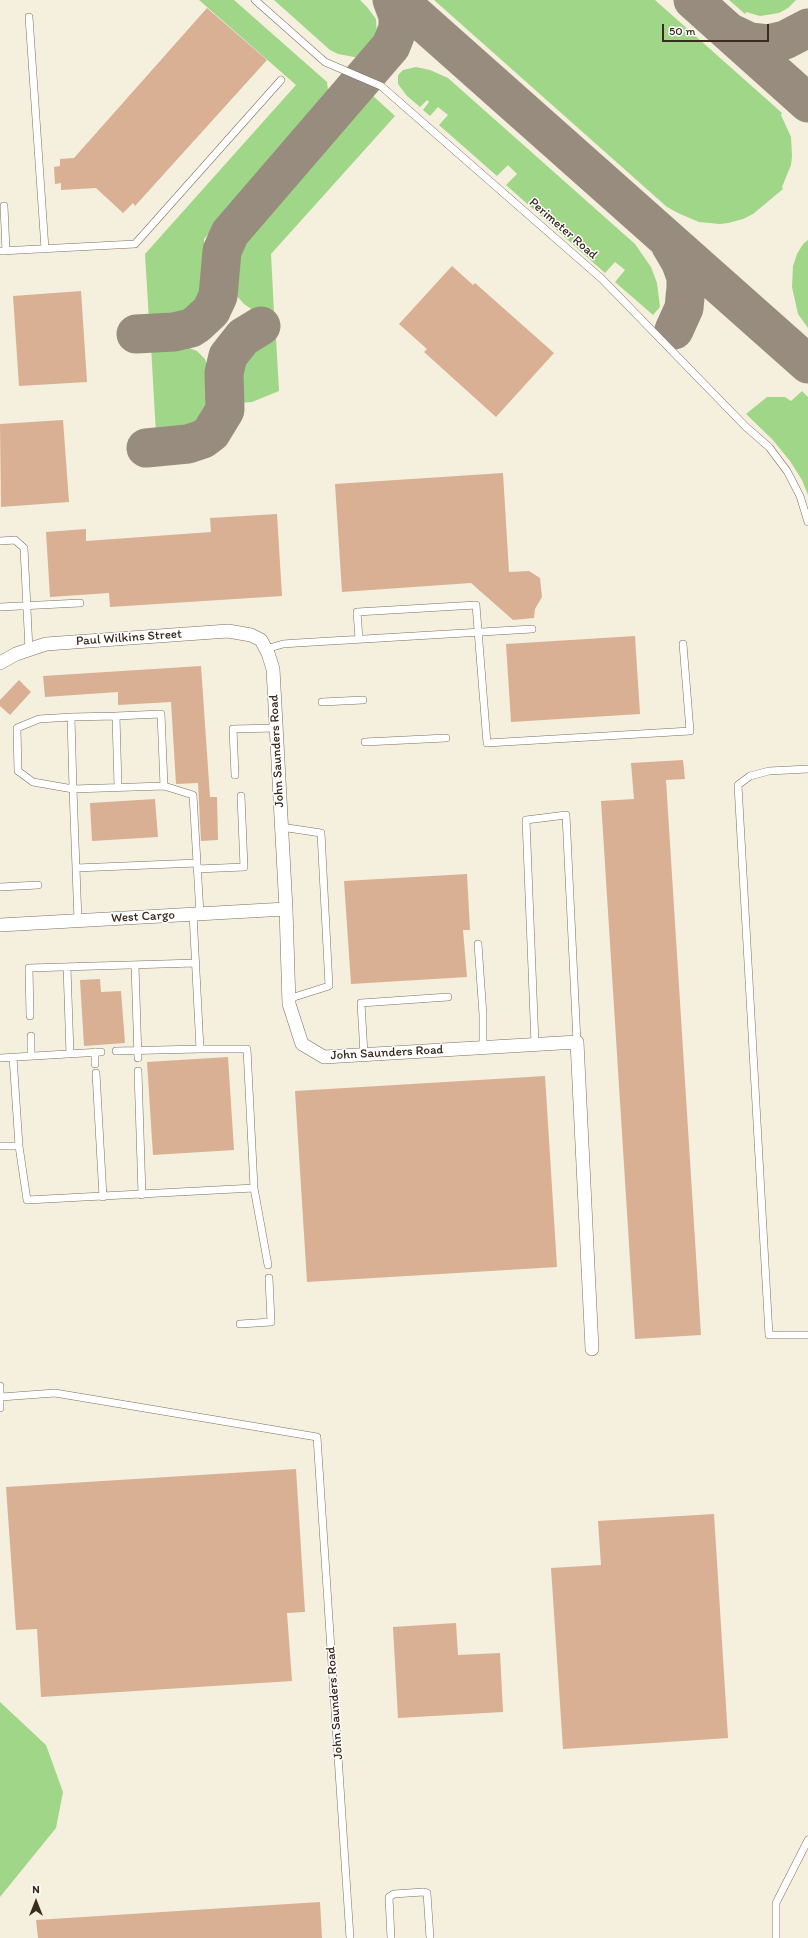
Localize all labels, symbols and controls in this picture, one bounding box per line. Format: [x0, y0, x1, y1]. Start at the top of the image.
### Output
scale bar [664, 16, 771, 42]
text: 50 m [669, 24, 695, 38]
street label: Perimeter Road [526, 195, 600, 263]
street label: Paul Wilkins Street [76, 627, 182, 649]
street label: John Saunders Road [266, 694, 288, 808]
street label: West Cargo [111, 908, 175, 926]
street label: John Saunders Road [330, 1042, 444, 1064]
street label: John Saunders Road [323, 1646, 347, 1760]
north arrow [16, 1882, 56, 1922]
text: N [32, 1883, 40, 1896]

